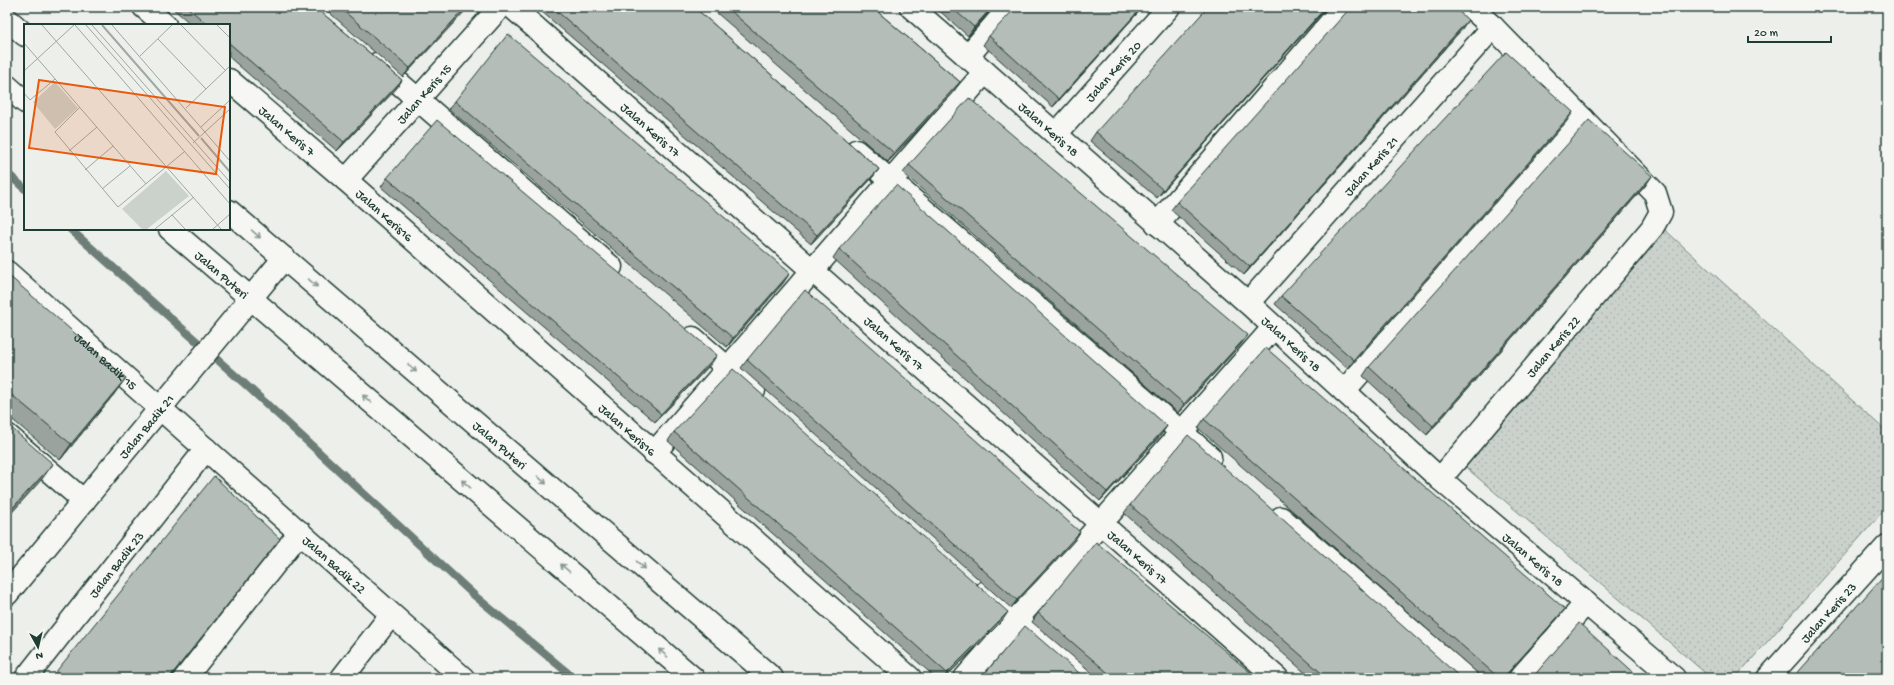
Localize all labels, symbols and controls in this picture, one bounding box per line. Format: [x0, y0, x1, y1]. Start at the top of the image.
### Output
scale bar [1748, 18, 1831, 44]
inset map [24, 24, 230, 230]
text: 20 m [1754, 27, 1779, 41]
street label: Jalan Keris 20 [1083, 38, 1146, 106]
street label: Jalan Keris 15 [395, 62, 456, 128]
street label: Jalan Keris 18 [1014, 100, 1081, 161]
street label: Jalan Keris 17 [616, 101, 683, 162]
street label: Jalan Keris 7 [255, 104, 318, 161]
street label: Jalan Keris 21 [1342, 134, 1402, 200]
street label: Jalan Keris16 [352, 187, 415, 246]
one-way arrow [251, 230, 262, 239]
street label: Jalan Puteri [191, 249, 251, 303]
one-way arrow [308, 278, 318, 288]
street label: Jalan Keris 17 [860, 314, 927, 376]
street label: Jalan Keris 18 [1257, 314, 1323, 376]
street label: Jalan Keris 22 [1524, 314, 1585, 381]
street label: Jalan Badik 15 [70, 331, 139, 394]
one-way arrow [406, 363, 417, 372]
street label: Jalan Badik 21 [117, 392, 178, 462]
one-way arrow [362, 395, 372, 404]
street label: Jalan Keris16 [595, 402, 658, 460]
street label: Jalan Puteri [469, 419, 529, 474]
one-way arrow [537, 476, 547, 485]
one-way arrow [461, 479, 471, 488]
street label: Jalan Keris 17 [1104, 528, 1171, 589]
street label: Jalan Badik 23 [87, 529, 148, 602]
street label: Jalan Keris 18 [1499, 531, 1566, 591]
street label: Jalan Badik 22 [299, 534, 368, 598]
one-way arrow [635, 560, 646, 569]
one-way arrow [559, 564, 570, 573]
street label: Jalan Keris 23 [1798, 580, 1861, 647]
north arrow [18, 627, 58, 667]
text: N [35, 648, 44, 661]
one-way arrow [658, 648, 669, 657]

